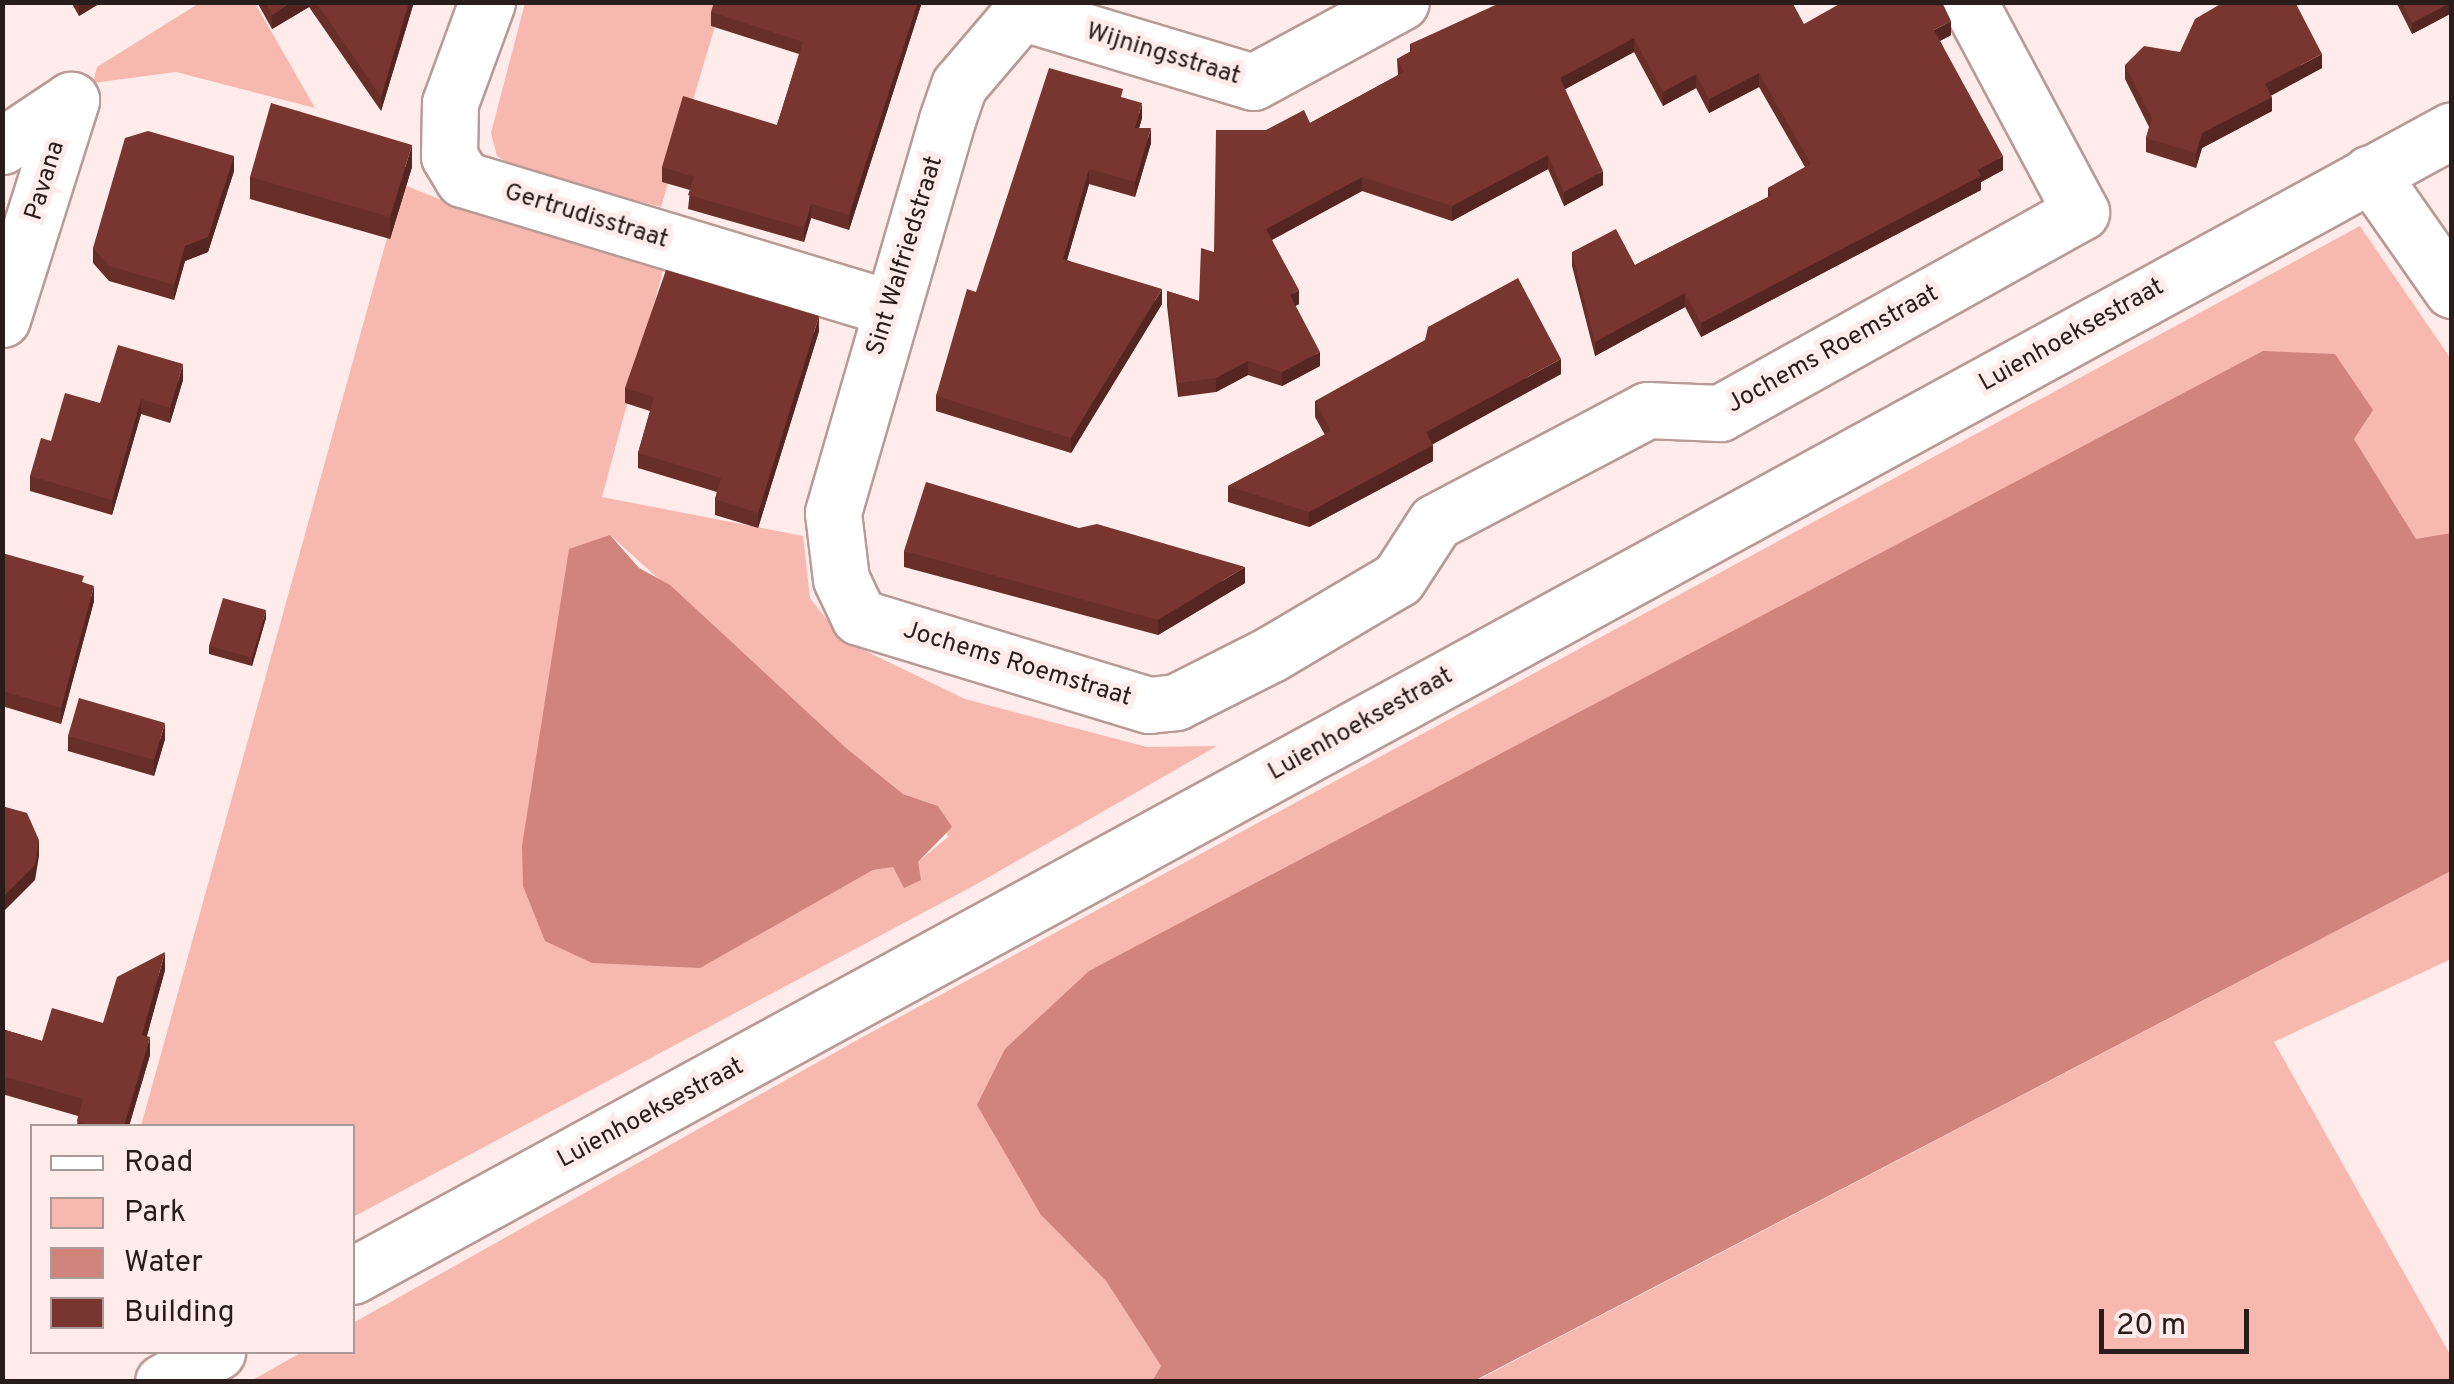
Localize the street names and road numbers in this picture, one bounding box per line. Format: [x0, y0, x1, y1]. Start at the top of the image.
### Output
street label: Wijningsstraat [1082, 17, 1244, 93]
street label: Pavana [20, 138, 72, 224]
street label: Sint Walfriedstraat [861, 152, 951, 360]
street label: Gertrudisstraat [500, 178, 672, 256]
street label: Luienhoeksestraat [1974, 273, 2170, 399]
street label: Jochems Roemstraat [1722, 279, 1944, 421]
street label: Jochems Roemstraat [899, 616, 1135, 714]
street label: Luienhoeksestraat [1263, 662, 1459, 788]
street label: Luienhoeksestraat [553, 1052, 749, 1176]

